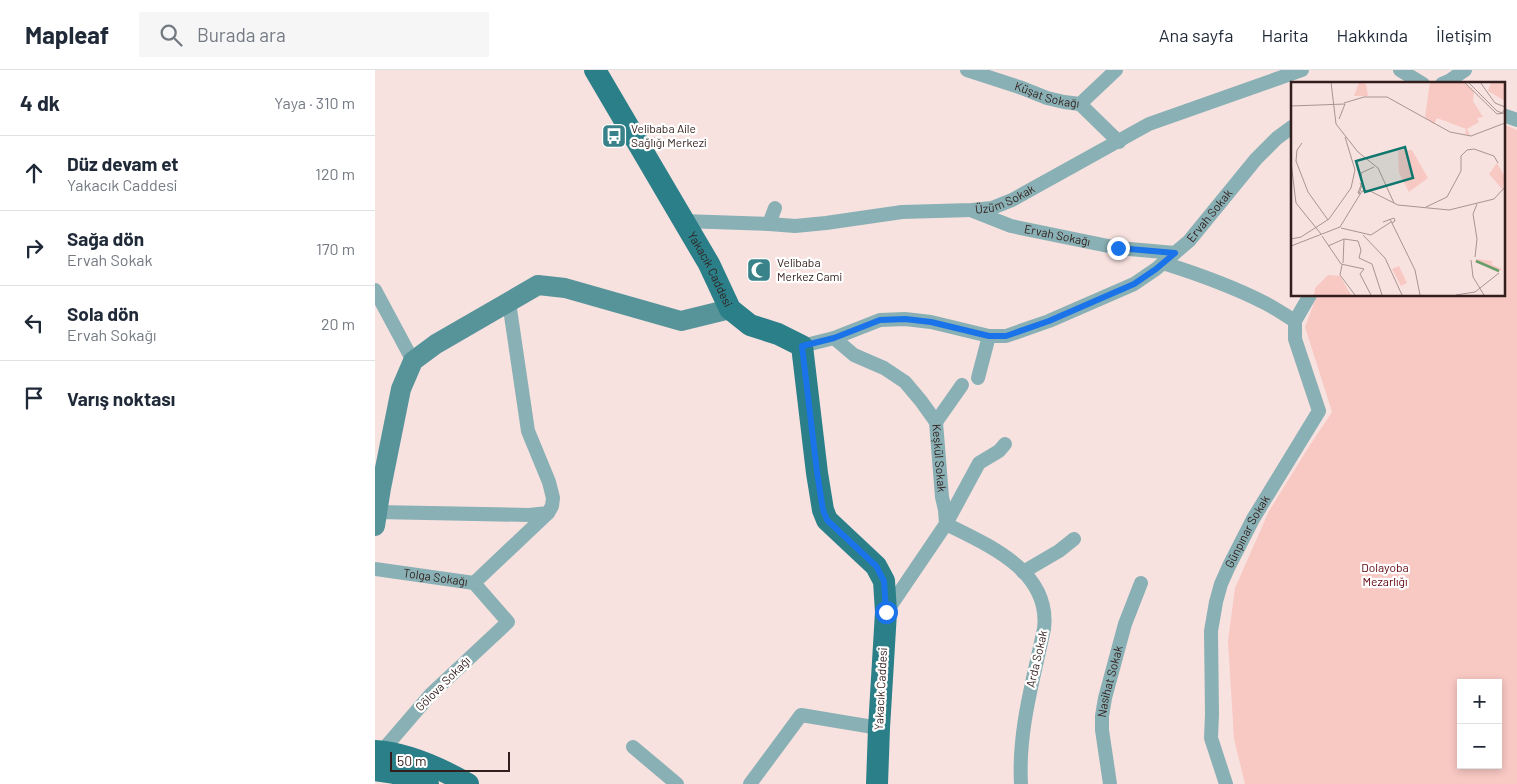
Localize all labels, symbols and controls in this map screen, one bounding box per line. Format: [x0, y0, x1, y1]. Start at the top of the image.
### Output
search box [139, 12, 489, 57]
text: Mapleaf [25, 20, 109, 49]
icon: search [157, 21, 185, 49]
text: Burada ara [197, 23, 286, 46]
text: Ana sayfa [1159, 24, 1233, 46]
text: Harita [1261, 24, 1309, 46]
text: Hakkında [1337, 24, 1408, 46]
text: İletişim [1436, 24, 1492, 46]
street label: Küşat Sokağı [1013, 78, 1080, 110]
inset map [1291, 82, 1505, 296]
text: 4 dk [20, 90, 60, 115]
text: Yaya · 310 m [274, 93, 355, 112]
place label: Velibaba Aile Sağlığı Merkezi [631, 121, 707, 149]
bus stop icon: Velibaba Aile Sağlığı Merkezi [601, 123, 627, 149]
text: Düz devam et [67, 152, 179, 175]
icon: ahead [20, 159, 48, 187]
text: 120 m [315, 164, 355, 183]
text: Yakacık Caddesi [67, 175, 177, 194]
street label: Üzüm Sokak [974, 181, 1037, 216]
street label: Ervah Sokak [1183, 186, 1235, 244]
street label: Ervah Sokağı [1023, 221, 1092, 248]
text: Sağa dön [67, 227, 144, 250]
street label: Yakacık Caddesi [685, 229, 736, 309]
icon: right [20, 234, 48, 262]
route end [1107, 237, 1130, 260]
text: 170 m [316, 239, 355, 258]
text: Ervah Sokak [67, 250, 153, 269]
place label: Velibaba Merkez Cami [777, 255, 842, 283]
mosque icon: Velibaba Merkez Cami [746, 257, 772, 283]
text: Sola dön [67, 302, 139, 325]
icon: left [20, 309, 48, 337]
text: 20 m [321, 314, 355, 333]
text: Ervah Sokağı [67, 325, 156, 344]
icon: arrive [20, 384, 48, 412]
text: Varış noktası [67, 387, 175, 410]
street label: Keşkül Sokak [930, 423, 950, 493]
street label: Günpınar Sokak [1221, 492, 1272, 570]
park label: Dolayoba Mezarlığı [1361, 560, 1409, 588]
street label: Tolga Sokağı [402, 565, 469, 588]
route start [875, 601, 898, 624]
street label: Arda Sokak [1023, 629, 1049, 689]
street label: Nasihat Sokak [1094, 644, 1125, 718]
street label: Yakacık Caddesi [871, 647, 889, 731]
street label: Gölova Sokağı [412, 653, 473, 714]
map controls [1457, 679, 1502, 769]
button: + [1457, 679, 1502, 724]
button: − [1457, 724, 1502, 769]
scale bar [390, 749, 510, 772]
text: 50 m [397, 752, 426, 769]

